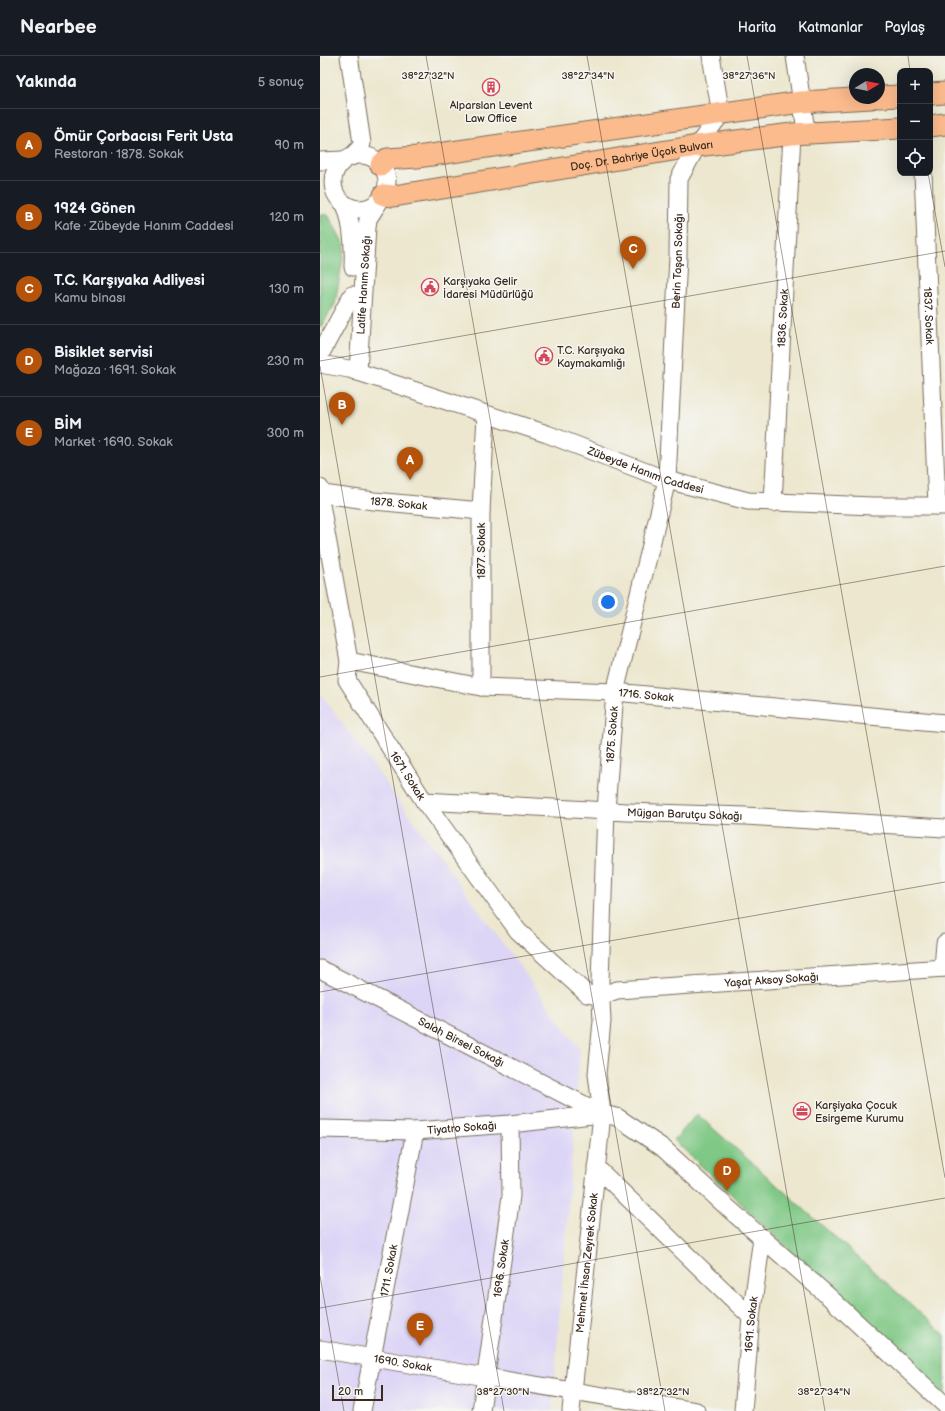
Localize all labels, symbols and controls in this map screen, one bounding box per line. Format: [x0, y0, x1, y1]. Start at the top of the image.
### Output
text: Nearbee [20, 16, 97, 39]
text: Harita [738, 19, 776, 36]
text: Katmanlar [798, 19, 863, 36]
text: Paylaş [885, 19, 925, 36]
north arrow [849, 68, 885, 104]
map controls [897, 68, 933, 176]
button: + [897, 68, 933, 104]
text: 38°27'32"N [402, 70, 454, 82]
text: 38°27'34"N [561, 70, 615, 82]
text: 38°27'36"N [722, 70, 776, 82]
text: Yakında [16, 72, 77, 92]
text: 5 sonuç [258, 74, 304, 90]
building icon: Alparslan Levent Law Office [481, 77, 501, 97]
place label: Alparslan Levent Law Office [450, 99, 533, 125]
button: − [897, 104, 933, 140]
text: Ömür Çorbacısı Ferit Usta [54, 127, 233, 146]
text: A [25, 137, 33, 153]
text: 90 m [275, 137, 304, 153]
street label: Doç. Dr. Bahriye Üçok Bulvarı [569, 138, 714, 174]
button: locate [897, 140, 933, 176]
text: Restoran · 1878. Sokak [54, 146, 183, 162]
text: 1924 Gönen [54, 199, 135, 218]
text: B [24, 209, 34, 225]
text: 120 m [269, 209, 304, 225]
street label: Berin Taşan Sokağı [669, 214, 686, 309]
text: Kafe · Zübeyde Hanım Caddesi [54, 218, 234, 234]
street label: Latife Hanım Sokağı [354, 235, 373, 335]
pin: C [620, 236, 646, 269]
text: T.C. Karşıyaka Adliyesi [54, 271, 205, 290]
place label: Karşıyaka Gelir İdaresi Müdürlüğü [443, 275, 533, 301]
public building icon: Karşıyaka Gelir İdaresi Müdürlüğü [420, 277, 440, 297]
text: C [24, 281, 34, 297]
text: 130 m [269, 281, 304, 297]
street label: 1837. Sokak [921, 287, 936, 346]
street label: 1836. Sokak [775, 288, 791, 348]
text: Kamu binası [54, 290, 126, 306]
text: Bisiklet servisi [54, 343, 153, 362]
place label: T.C. Karşıyaka Kaymakamlığı [557, 344, 625, 370]
public building icon: T.C. Karşıyaka Kaymakamlığı [534, 346, 554, 366]
text: D [24, 353, 34, 369]
text: 230 m [267, 353, 304, 369]
text: Mağaza · 1691. Sokak [54, 362, 176, 378]
pin: B [329, 392, 355, 425]
text: BİM [54, 415, 82, 434]
text: E [25, 425, 33, 441]
text: 300 m [266, 425, 304, 441]
text: Market · 1690. Sokak [54, 434, 173, 450]
street label: Zübeyde Hanım Caddesi [585, 444, 706, 496]
pin: A [397, 447, 423, 480]
street label: 1878. Sokak [369, 495, 428, 513]
street label: 1877. Sokak [475, 522, 488, 579]
your location [598, 592, 618, 612]
street label: 1716. Sokak [618, 686, 675, 705]
street label: 1875. Sokak [604, 705, 621, 764]
street label: 1671. Sokak [387, 749, 428, 803]
street label: Müjgan Barutçu Sokağı [627, 806, 742, 823]
street label: Yaşar Aksoy Sokağı [723, 970, 819, 990]
street label: Salah Birsel Sokağı [416, 1015, 506, 1070]
place label: Karşiyaka Çocuk Esirgeme Kurumu [815, 1099, 904, 1125]
office icon: Karşiyaka Çocuk Esirgeme Kurumu [792, 1101, 812, 1121]
street label: Tiyatro Sokağı [427, 1119, 497, 1137]
pin: D [714, 1158, 740, 1191]
street label: Mehmet İhsan Zeyrek Sokak [573, 1192, 601, 1333]
street label: 1696. Sokak [491, 1238, 512, 1298]
street label: 1711. Sokak [378, 1243, 401, 1298]
street label: 1691. Sokak [742, 1295, 761, 1353]
pin: E [407, 1313, 433, 1346]
street label: 1690. Sokak [373, 1352, 433, 1375]
scale bar [332, 1383, 383, 1402]
text: 20 m [338, 1385, 363, 1398]
text: 38°27'30"N [477, 1386, 529, 1398]
text: 38°27'32"N [637, 1386, 689, 1398]
text: 38°27'34"N [797, 1386, 851, 1398]

